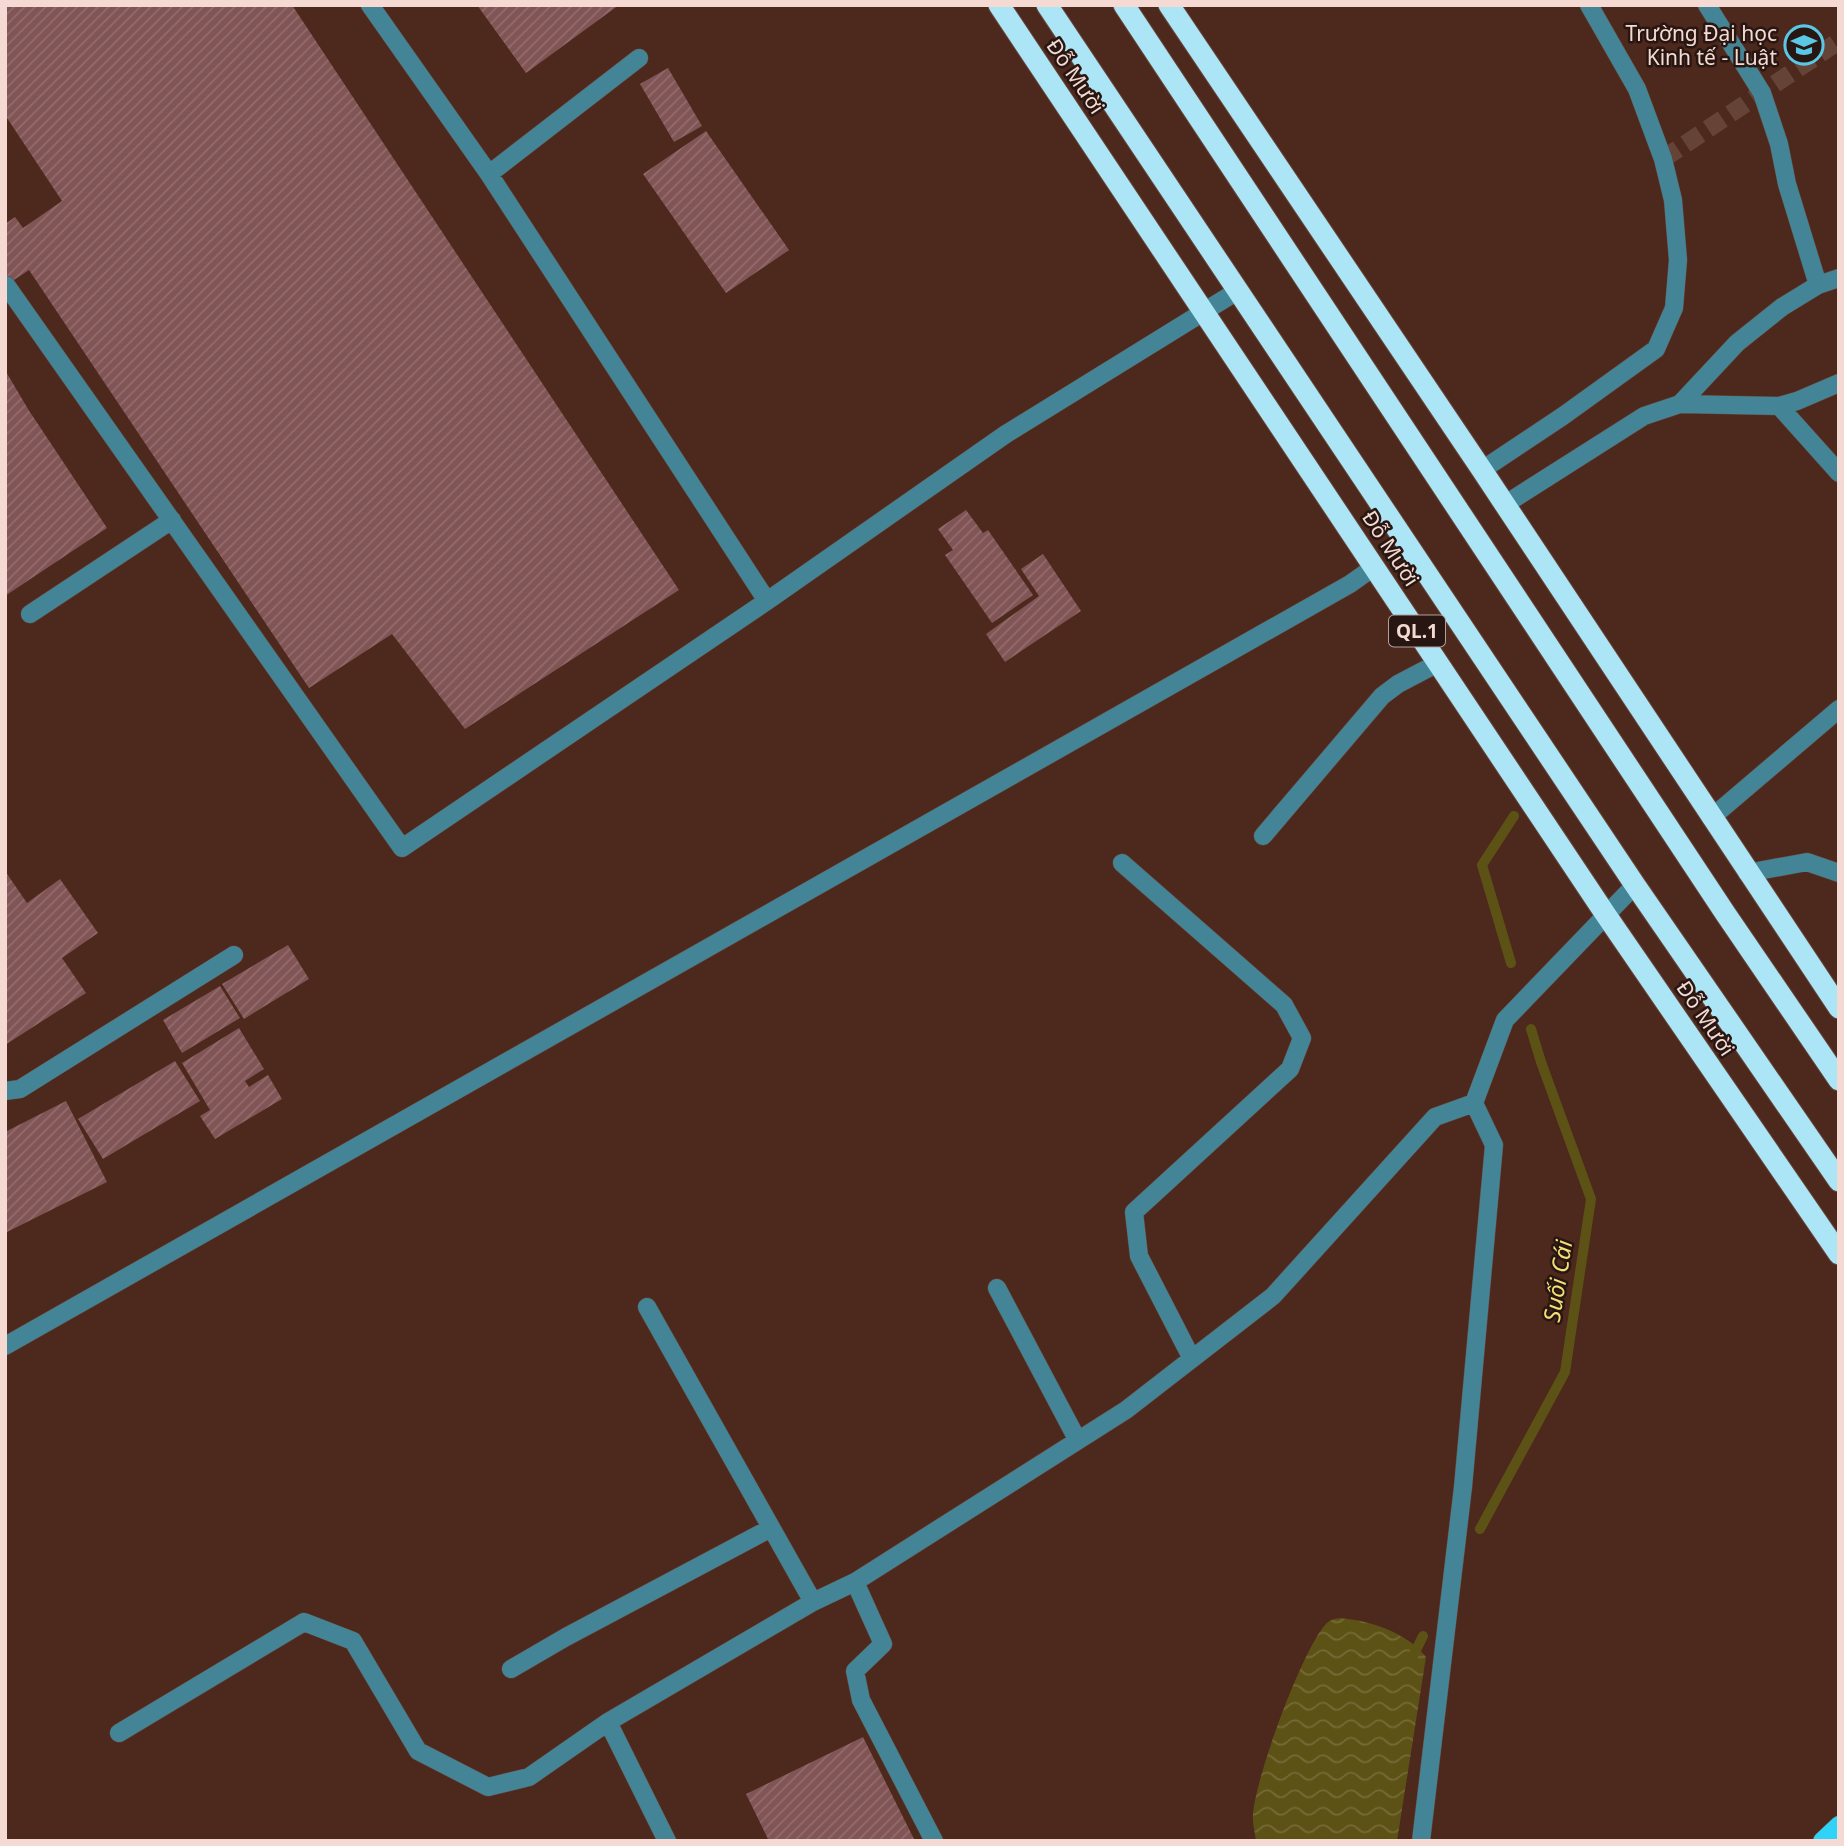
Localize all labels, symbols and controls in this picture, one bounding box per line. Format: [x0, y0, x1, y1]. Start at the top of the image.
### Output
place label: Trường Đại học Kinh tế - Luật [1626, 19, 1777, 71]
school or university icon: Trường Đại học Kinh tế - Luật [1783, 24, 1825, 66]
street label: Đỗ Mười [1041, 33, 1111, 119]
street label: Đỗ Mười [1356, 505, 1426, 591]
road number: QL.1 [1389, 616, 1445, 646]
street label: Đỗ Mười [1671, 975, 1741, 1061]
water label: Suối Cái [1535, 1237, 1579, 1324]

